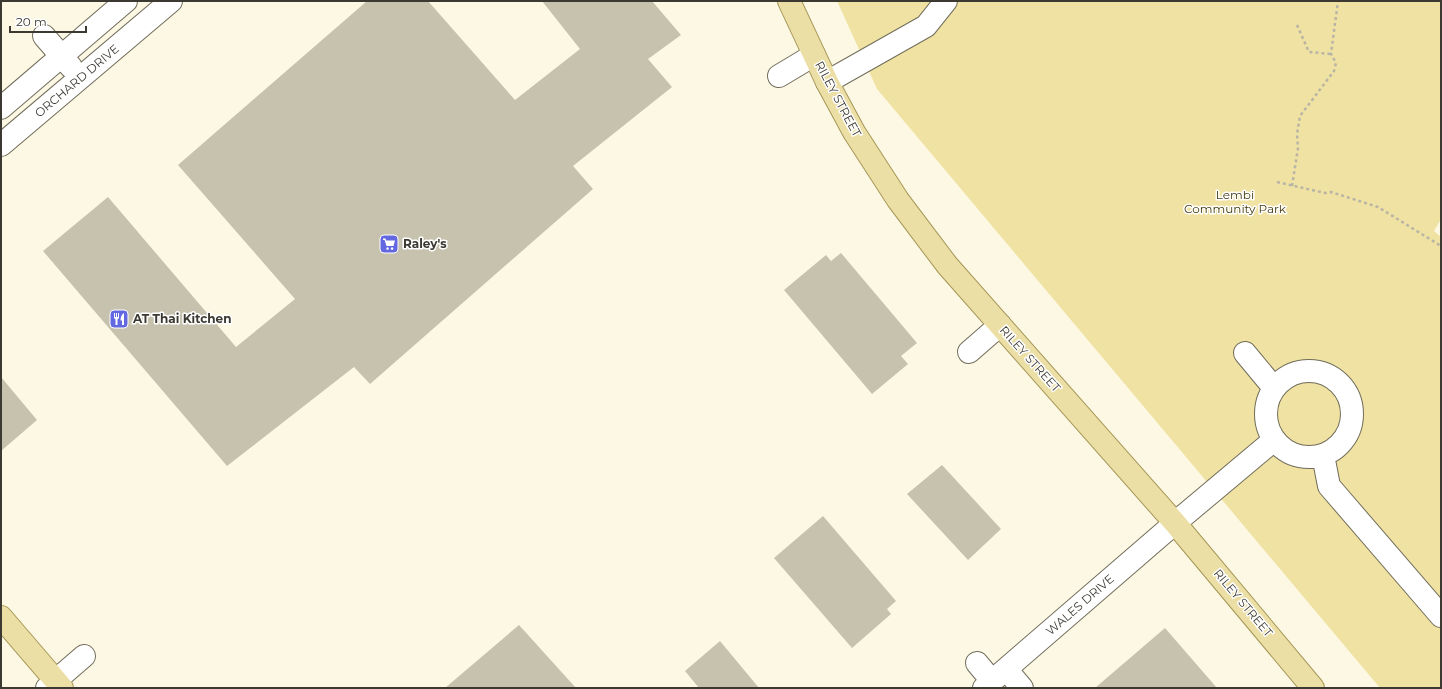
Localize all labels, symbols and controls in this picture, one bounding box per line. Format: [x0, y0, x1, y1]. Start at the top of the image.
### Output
scale bar [10, 8, 86, 34]
text: 20 m [16, 14, 47, 29]
street label: ORCHARD DRIVE [31, 41, 122, 120]
street label: RILEY STREET [812, 58, 865, 139]
park label: Lembi Community Park [1184, 187, 1287, 216]
supermarket icon: Raley's [378, 233, 400, 255]
place label: Raley's [403, 236, 447, 251]
restaurant icon: AT Thai Kitchen [108, 308, 130, 330]
place label: AT Thai Kitchen [132, 311, 231, 326]
street label: RILEY STREET [997, 322, 1064, 395]
street label: RILEY STREET [1211, 566, 1276, 640]
street label: WALES DRIVE [1043, 571, 1117, 638]

